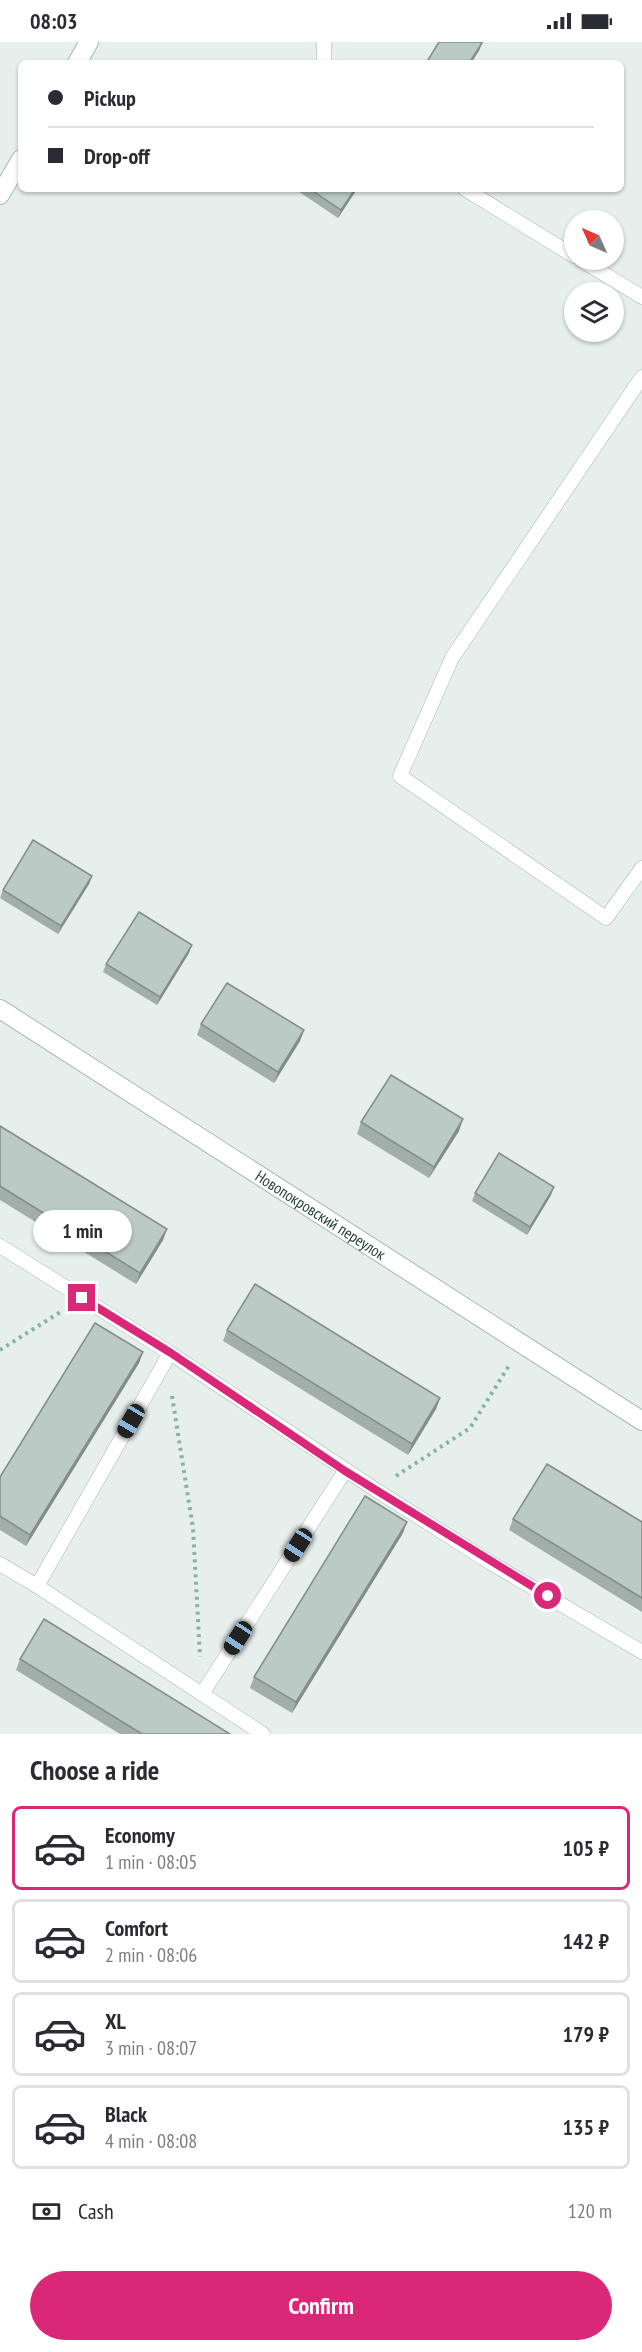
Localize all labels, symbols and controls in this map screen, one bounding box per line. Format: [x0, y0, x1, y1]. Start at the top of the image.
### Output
text: 08:03 [30, 7, 78, 35]
text: Pickup [84, 84, 136, 112]
text: Drop-off [84, 142, 150, 170]
north arrow [564, 210, 624, 270]
map controls [564, 210, 624, 342]
button: layers [564, 282, 624, 342]
street label: Новопокровский переулок [252, 1166, 390, 1264]
callout: 1 min [32, 1211, 132, 1253]
text: 1 min [62, 1218, 103, 1244]
route end [68, 1284, 95, 1311]
car [114, 1401, 148, 1441]
car [281, 1525, 315, 1565]
route start [534, 1582, 561, 1609]
car [221, 1618, 255, 1658]
text: Choose a ride [30, 1753, 159, 1787]
icon: car [33, 1821, 87, 1875]
text: Economy [105, 1821, 175, 1849]
text: 105 ₽ [562, 1834, 609, 1862]
text: 1 min · 08:05 [105, 1849, 197, 1875]
icon: car [33, 1914, 87, 1968]
text: Comfort [105, 1914, 168, 1942]
text: 142 ₽ [562, 1927, 609, 1955]
text: 2 min · 08:06 [105, 1942, 197, 1968]
icon: car [33, 2007, 87, 2061]
text: XL [105, 2007, 126, 2035]
text: 179 ₽ [562, 2020, 609, 2048]
text: 3 min · 08:07 [105, 2035, 197, 2061]
icon: car [33, 2100, 87, 2154]
text: Black [105, 2100, 147, 2128]
text: 135 ₽ [562, 2113, 609, 2141]
text: 4 min · 08:08 [105, 2128, 197, 2154]
icon: cash [30, 2195, 63, 2228]
text: Cash [78, 2197, 114, 2225]
text: 120 m [568, 2198, 612, 2224]
button: Confirm [30, 2271, 612, 2340]

